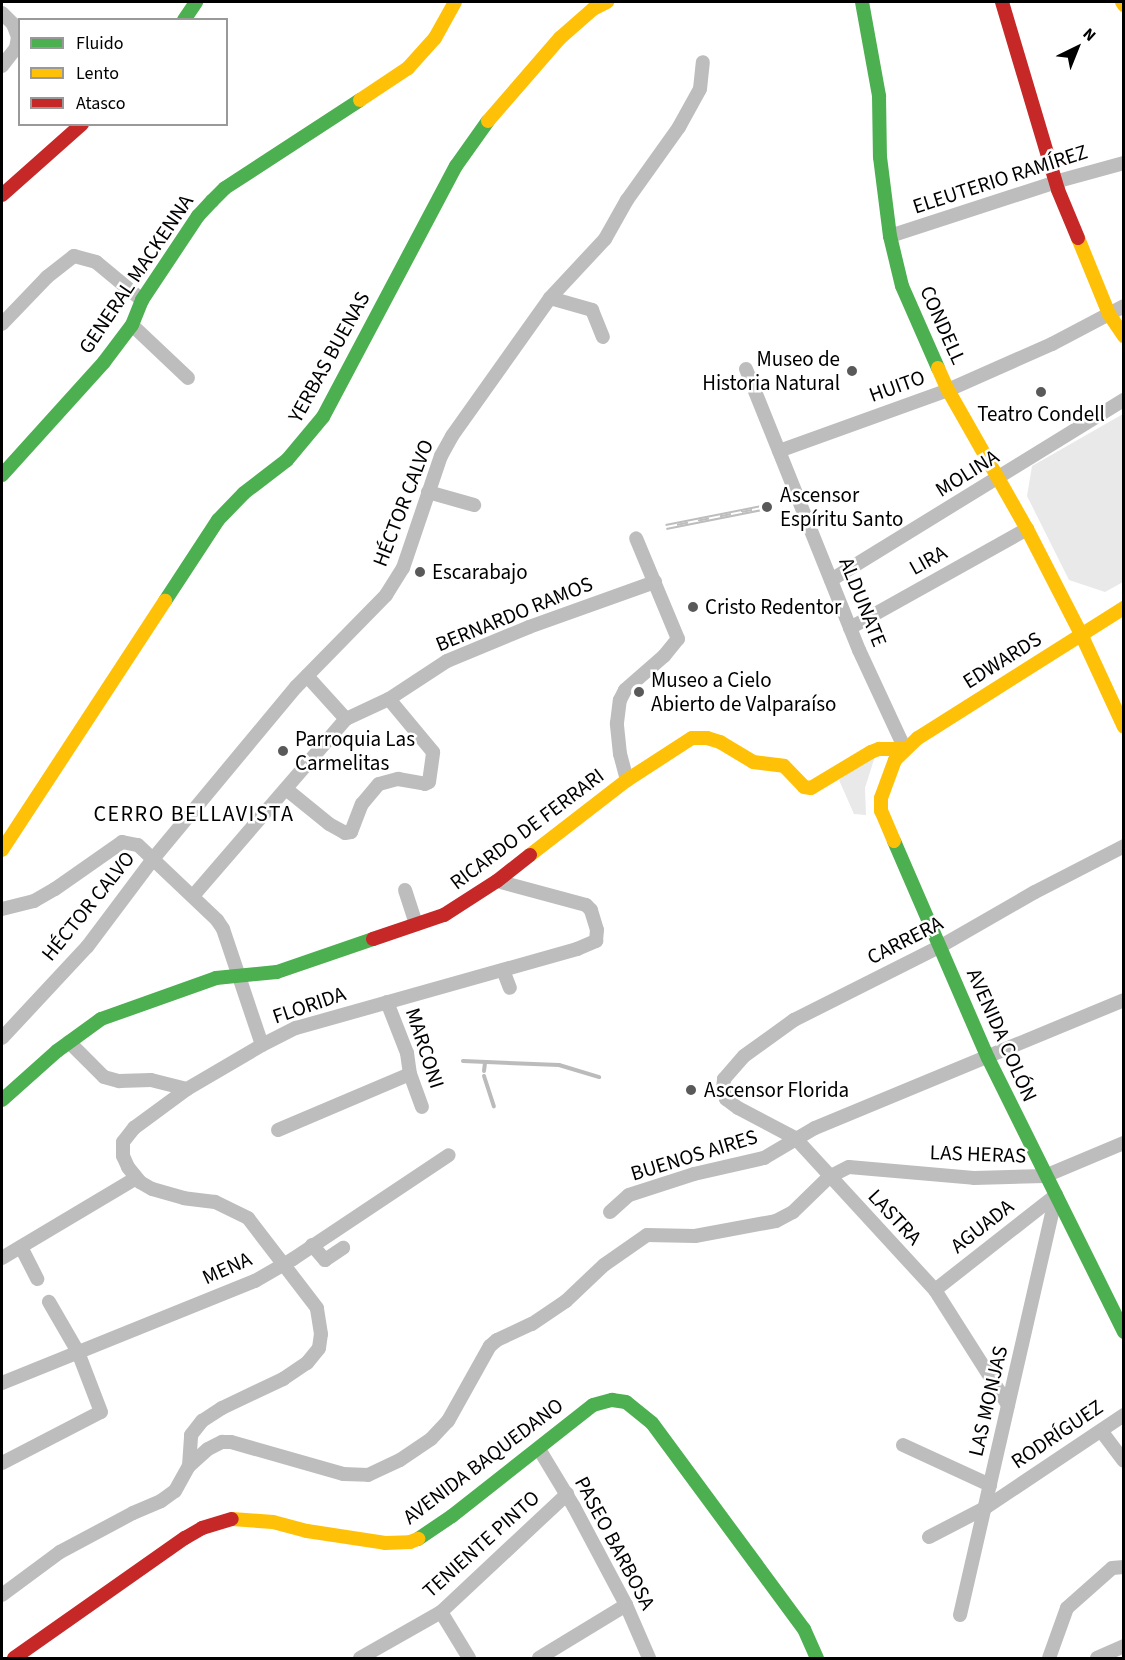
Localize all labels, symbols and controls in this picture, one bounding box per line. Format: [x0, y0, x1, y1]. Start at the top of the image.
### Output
legend [18, 18, 228, 126]
north arrow [1047, 18, 1107, 78]
text: N [1078, 23, 1101, 47]
text: Fluido [76, 31, 123, 56]
text: Lento [76, 61, 119, 86]
text: Atasco [76, 91, 125, 116]
street label: ELEUTERIO RAMÍREZ [909, 139, 1091, 219]
street label: GENERAL MACKENNA [73, 190, 199, 358]
street label: CONDELL [915, 282, 971, 368]
street label: YERBAS BUENAS [283, 287, 375, 427]
place label: Museo de Historia Natural [702, 346, 840, 396]
marker: Museo de Historia Natural [845, 364, 859, 378]
street label: HUITO [866, 364, 928, 408]
marker: Teatro Condell [1034, 385, 1048, 399]
place label: Teatro Condell [977, 401, 1105, 427]
street label: HÉCTOR CALVO [367, 436, 439, 570]
street label: MOLINA [931, 444, 1003, 502]
place label: Ascensor Espíritu Santo [780, 482, 903, 532]
marker: Ascensor Espíritu Santo [758, 498, 776, 516]
street label: LIRA [905, 540, 951, 580]
street label: ALDUNATE [834, 554, 892, 650]
place label: Escarabajo [432, 559, 528, 585]
marker: Escarabajo [413, 565, 427, 579]
street label: BERNARDO RAMOS [432, 571, 596, 657]
place label: Cristo Redentor [705, 594, 841, 620]
marker: Cristo Redentor [686, 600, 700, 614]
street label: EDWARDS [958, 626, 1046, 694]
place label: Museo a Cielo Abierto de Valparaíso [651, 667, 837, 717]
marker: Museo a Cielo Abierto de Valparaíso [632, 685, 646, 699]
place label: Parroquia Las Carmelitas [295, 726, 415, 776]
marker: Parroquia Las Carmelitas [276, 744, 290, 758]
street label: RICARDO DE FERRARI [445, 763, 609, 895]
district label: CERRO BELLAVISTA [93, 802, 295, 828]
street label: HÉCTOR CALVO [36, 846, 140, 966]
street label: CARRERA [863, 910, 947, 970]
street label: AVENIDA COLÓN [961, 965, 1043, 1105]
street label: FLORIDA [269, 981, 349, 1029]
street label: MARCONI [400, 1005, 450, 1091]
place label: Ascensor Florida [704, 1077, 849, 1103]
marker: Ascensor Florida [682, 1081, 700, 1099]
street label: BUENOS AIRES [628, 1124, 760, 1186]
street label: LAS HERAS [929, 1140, 1027, 1168]
street label: LASTRA [863, 1184, 927, 1250]
street label: AGUADA [946, 1194, 1018, 1258]
street label: MENA [198, 1246, 256, 1290]
street label: LAS MONJAS [963, 1343, 1013, 1459]
street label: AVENIDA BAQUEDANO [398, 1393, 568, 1529]
street label: RODRÍGUEZ [1006, 1394, 1108, 1474]
street label: PASEO BARBOSA [569, 1472, 661, 1614]
street label: TENIENTE PINTO [417, 1485, 545, 1603]

